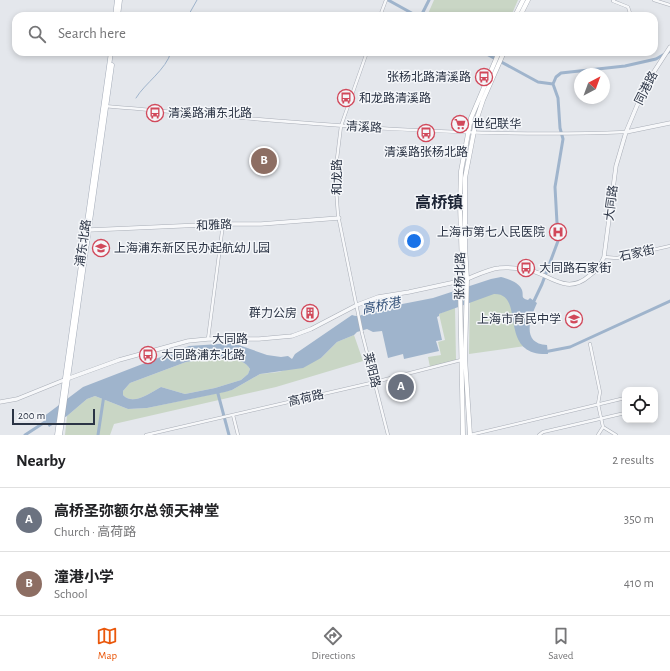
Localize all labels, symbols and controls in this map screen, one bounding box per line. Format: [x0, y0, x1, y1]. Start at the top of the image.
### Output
search box [12, 12, 658, 56]
icon: search [26, 23, 48, 45]
text: Search here [58, 26, 126, 41]
bus stop icon: 张杨北路清溪路 [474, 67, 494, 87]
north arrow [574, 68, 610, 104]
street label: 同港路 [632, 69, 660, 107]
place label: 张杨北路清溪路 [387, 70, 471, 83]
bus stop icon: 和龙路清溪路 [336, 88, 356, 108]
place label: 和龙路清溪路 [359, 91, 431, 104]
bus stop icon: 清溪路浦东北路 [145, 103, 165, 123]
place label: 清溪路浦东北路 [168, 106, 252, 119]
supermarket icon: 世纪联华 [450, 114, 470, 134]
place label: 世纪联华 [473, 117, 521, 130]
street label: 清溪路 [346, 119, 382, 134]
bus stop icon: 清溪路张杨北路 [416, 123, 436, 143]
place label: 清溪路张杨北路 [384, 145, 468, 158]
pin: B [251, 146, 277, 176]
street label: 和龙路 [330, 159, 343, 195]
street label: 大同路 [602, 184, 619, 222]
district label: 高桥镇 [415, 193, 463, 211]
street label: 和雅路 [196, 217, 232, 232]
street label: 浦东北路 [73, 218, 92, 268]
hospital icon: 上海市第七人民医院 [548, 222, 568, 242]
place label: 上海市第七人民医院 [437, 225, 545, 238]
your location [404, 231, 424, 251]
school or university icon: 上海浦东新区民办起航幼儿园 [91, 238, 111, 258]
place label: 上海浦东新区民办起航幼儿园 [114, 241, 270, 254]
street label: 石家街 [618, 242, 656, 263]
street label: 张杨北路 [453, 252, 466, 300]
bus stop icon: 大同路石家街 [516, 258, 536, 278]
place label: 大同路石家街 [539, 261, 611, 274]
water label: 高桥港 [361, 295, 404, 317]
building icon: 群力公房 [300, 303, 320, 323]
place label: 群力公房 [249, 306, 297, 319]
school or university icon: 上海市育民中学 [564, 309, 584, 329]
place label: 上海市育民中学 [477, 312, 561, 325]
street label: 大同路 [212, 332, 248, 345]
bus stop icon: 大同路浦东北路 [138, 345, 158, 365]
place label: 大同路浦东北路 [161, 348, 245, 361]
street label: 莱阳路 [362, 351, 383, 389]
pin: A [388, 372, 414, 402]
street label: 高荷路 [287, 387, 325, 408]
map controls [622, 387, 658, 423]
button: locate [622, 387, 658, 423]
scale bar [12, 407, 95, 426]
text: 200 m [18, 410, 45, 421]
text: Nearby [16, 452, 66, 469]
text: 2 results [612, 454, 654, 467]
text: 高桥圣弥额尔总领天神堂 [54, 504, 219, 519]
text: A [25, 513, 33, 526]
text: 350 m [624, 513, 654, 526]
text: Church · 高荷路 [54, 526, 136, 539]
text: 潼港小学 [54, 570, 114, 585]
text: B [25, 577, 33, 590]
text: 410 m [624, 577, 654, 590]
text: School [54, 588, 88, 601]
tab: Map [96, 625, 118, 662]
tab: Directions [311, 625, 355, 662]
tab: Saved [548, 625, 573, 662]

